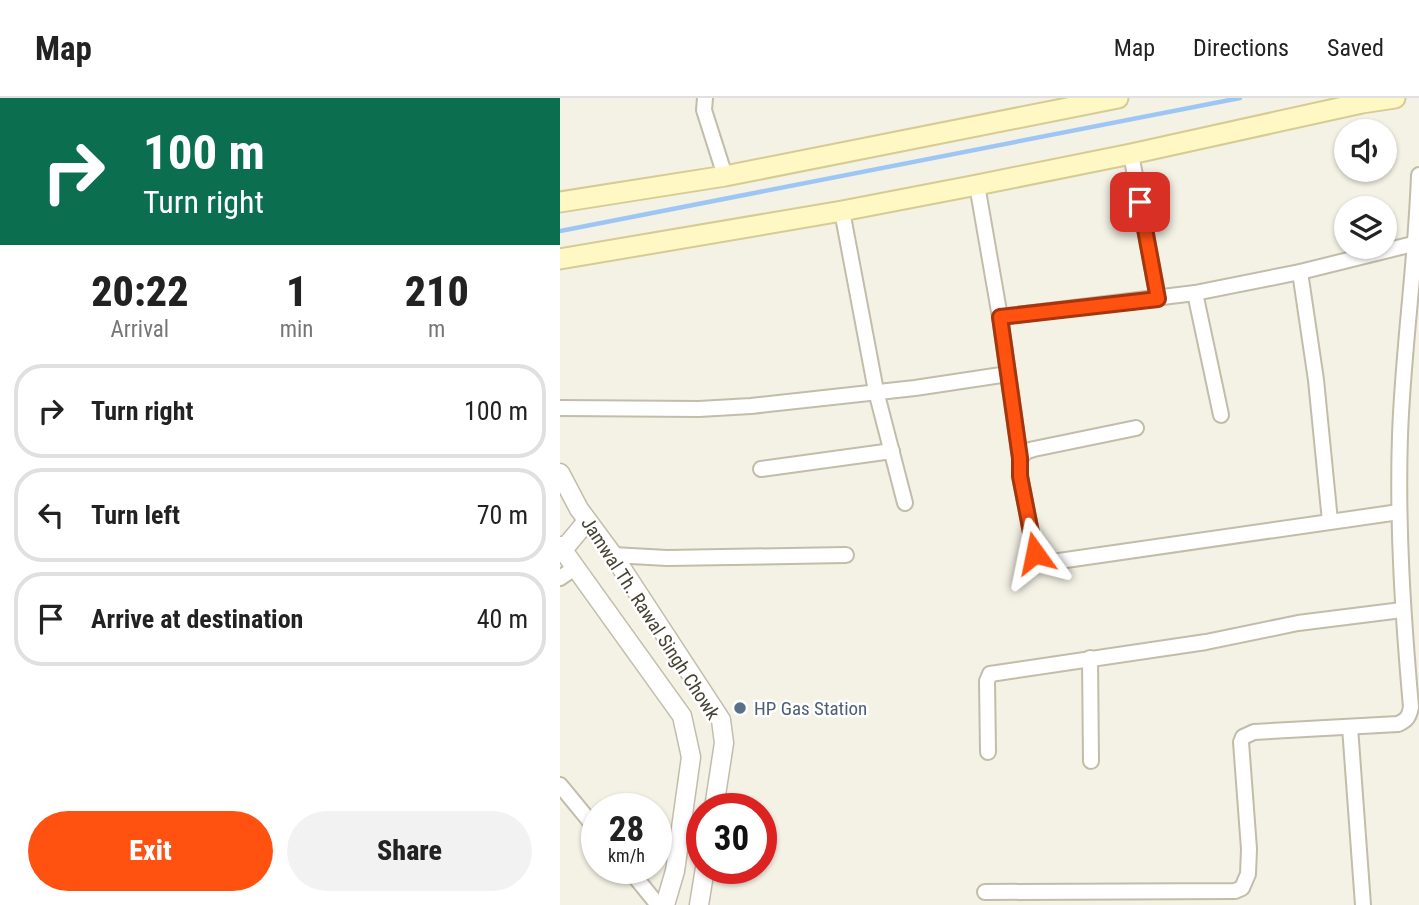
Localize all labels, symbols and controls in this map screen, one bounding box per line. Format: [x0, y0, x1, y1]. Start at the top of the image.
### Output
text: Map [35, 29, 92, 68]
text: Map [1114, 34, 1155, 62]
text: Directions [1193, 34, 1289, 62]
text: Saved [1327, 34, 1384, 62]
map controls [1334, 119, 1397, 259]
button: sound [1334, 119, 1397, 182]
text: 100 m [143, 124, 265, 181]
icon: right [28, 126, 119, 217]
pin [1110, 172, 1170, 232]
text: Turn right [143, 183, 264, 221]
icon: arrive [1121, 183, 1159, 221]
button: layers [1334, 196, 1397, 259]
text: 20:22 [91, 267, 188, 316]
text: 1 [286, 267, 307, 316]
text: 210 [405, 267, 469, 316]
text: Arrival [111, 316, 169, 343]
text: min [280, 316, 313, 343]
text: m [428, 316, 445, 343]
icon: right [32, 392, 70, 430]
text: Turn right [91, 396, 193, 426]
text: 100 m [464, 396, 528, 426]
icon: left [32, 496, 70, 534]
text: Turn left [91, 500, 180, 530]
text: 70 m [477, 500, 528, 530]
street label: Jamwal Th. Rawal Singh Chowk [576, 513, 725, 724]
position arrow [998, 516, 1072, 590]
icon: arrive [32, 600, 70, 638]
text: Arrive at destination [91, 604, 303, 634]
text: 40 m [477, 604, 528, 634]
place label: HP Gas Station [754, 697, 867, 720]
marker: HP Gas Station [732, 700, 748, 716]
speed limit sign: 30 [686, 793, 777, 884]
text: 28 [609, 809, 644, 850]
button: Exit [28, 811, 273, 891]
button: Share [287, 811, 532, 891]
text: km/h [608, 845, 645, 866]

